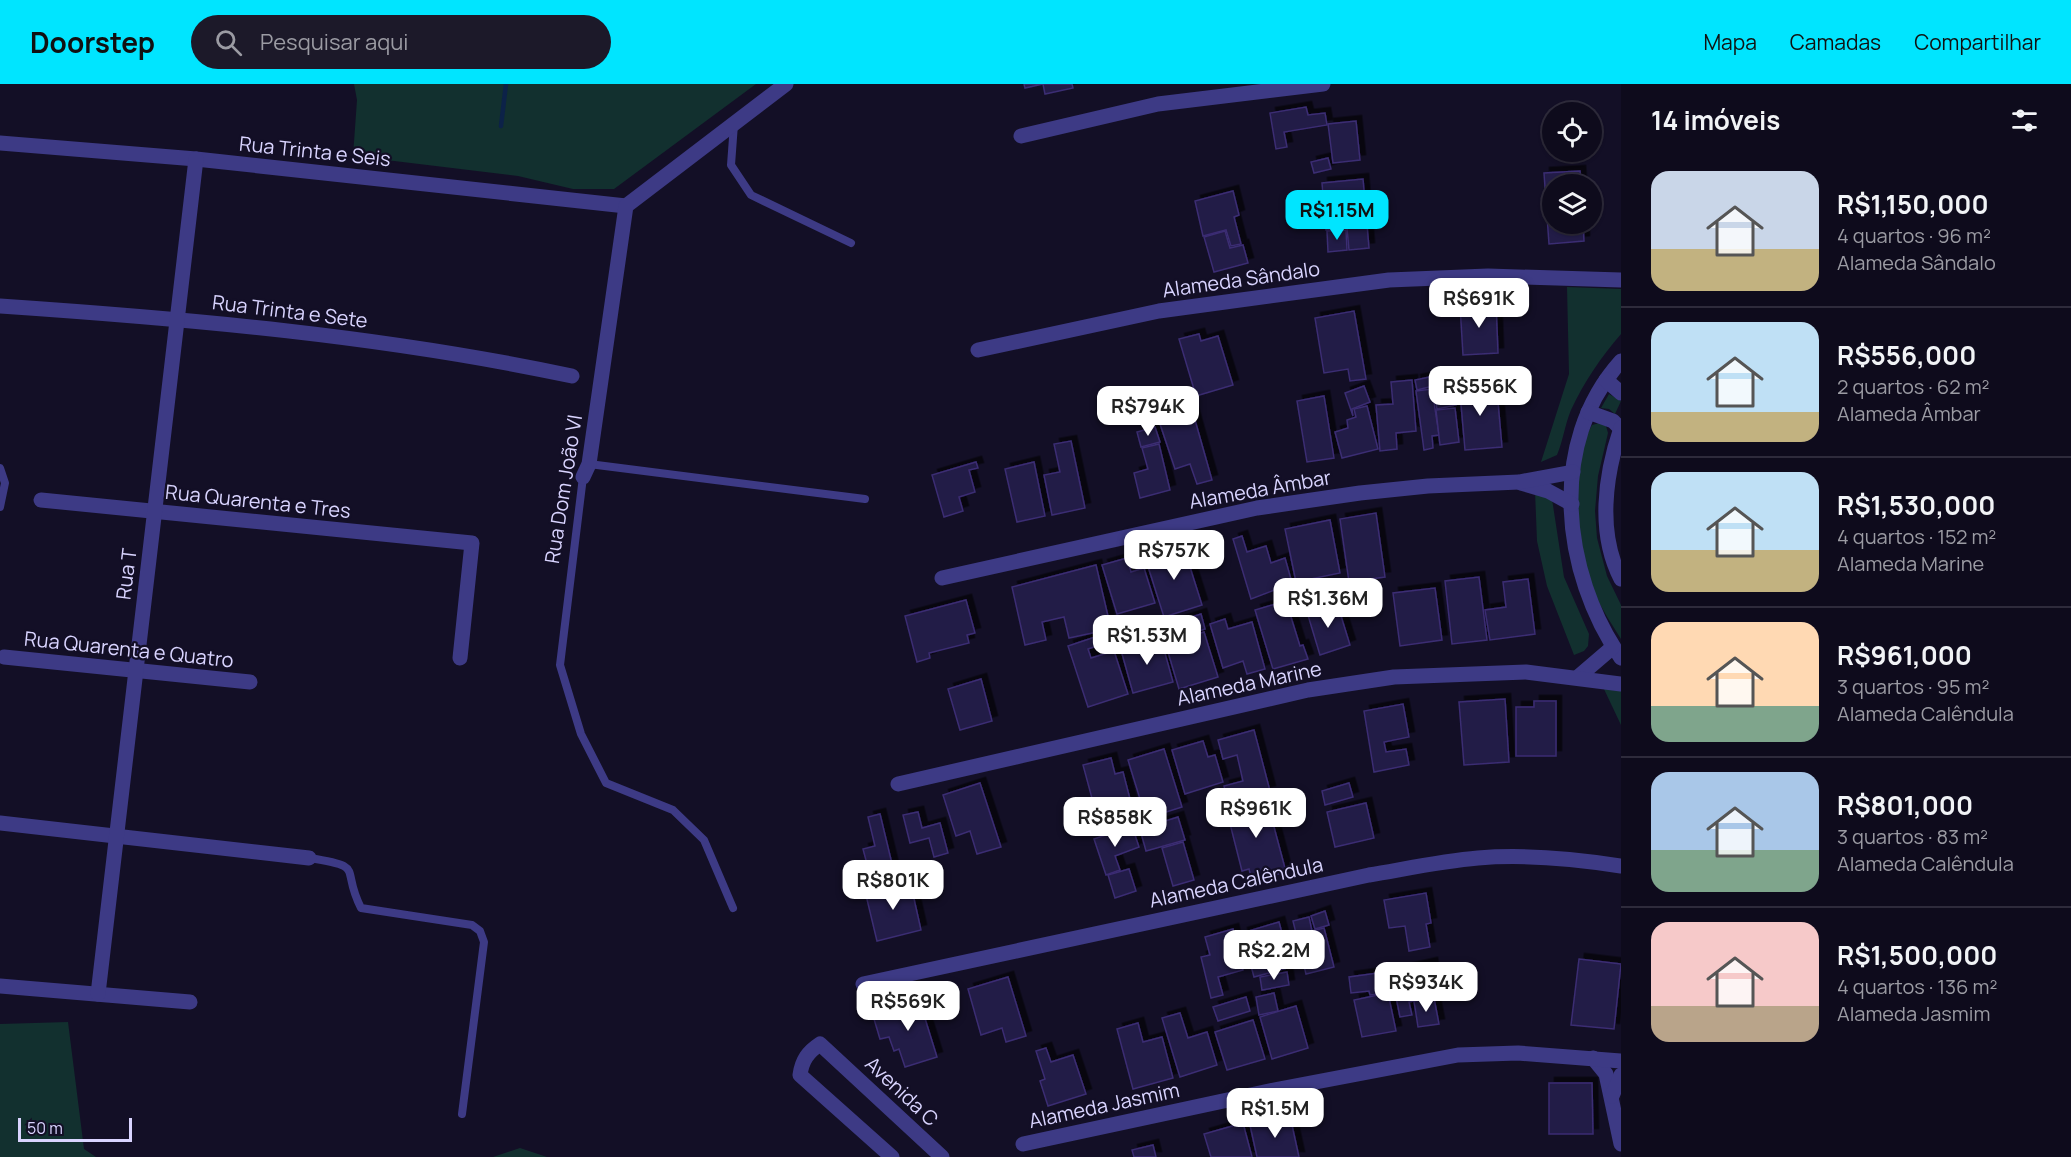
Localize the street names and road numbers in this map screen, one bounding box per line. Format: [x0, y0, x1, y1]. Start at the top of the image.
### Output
street label: Rua Trinta e Seis [238, 130, 392, 172]
street label: Alameda Sândalo [1161, 255, 1322, 303]
street label: Rua Trinta e Sete [211, 288, 369, 334]
street label: Rua Dom João VI [538, 413, 588, 565]
street label: Alameda Âmbar [1187, 463, 1333, 515]
street label: Rua Quarenta e Tres [164, 478, 352, 524]
street label: Rua T [109, 547, 143, 601]
street label: Rua Quarenta e Quatro [23, 625, 235, 673]
street label: Alameda Marine [1174, 654, 1324, 712]
street label: Alameda Calêndula [1147, 850, 1325, 914]
street label: Avenida C [860, 1050, 944, 1132]
street label: Alameda Jasmim [1026, 1076, 1182, 1134]

